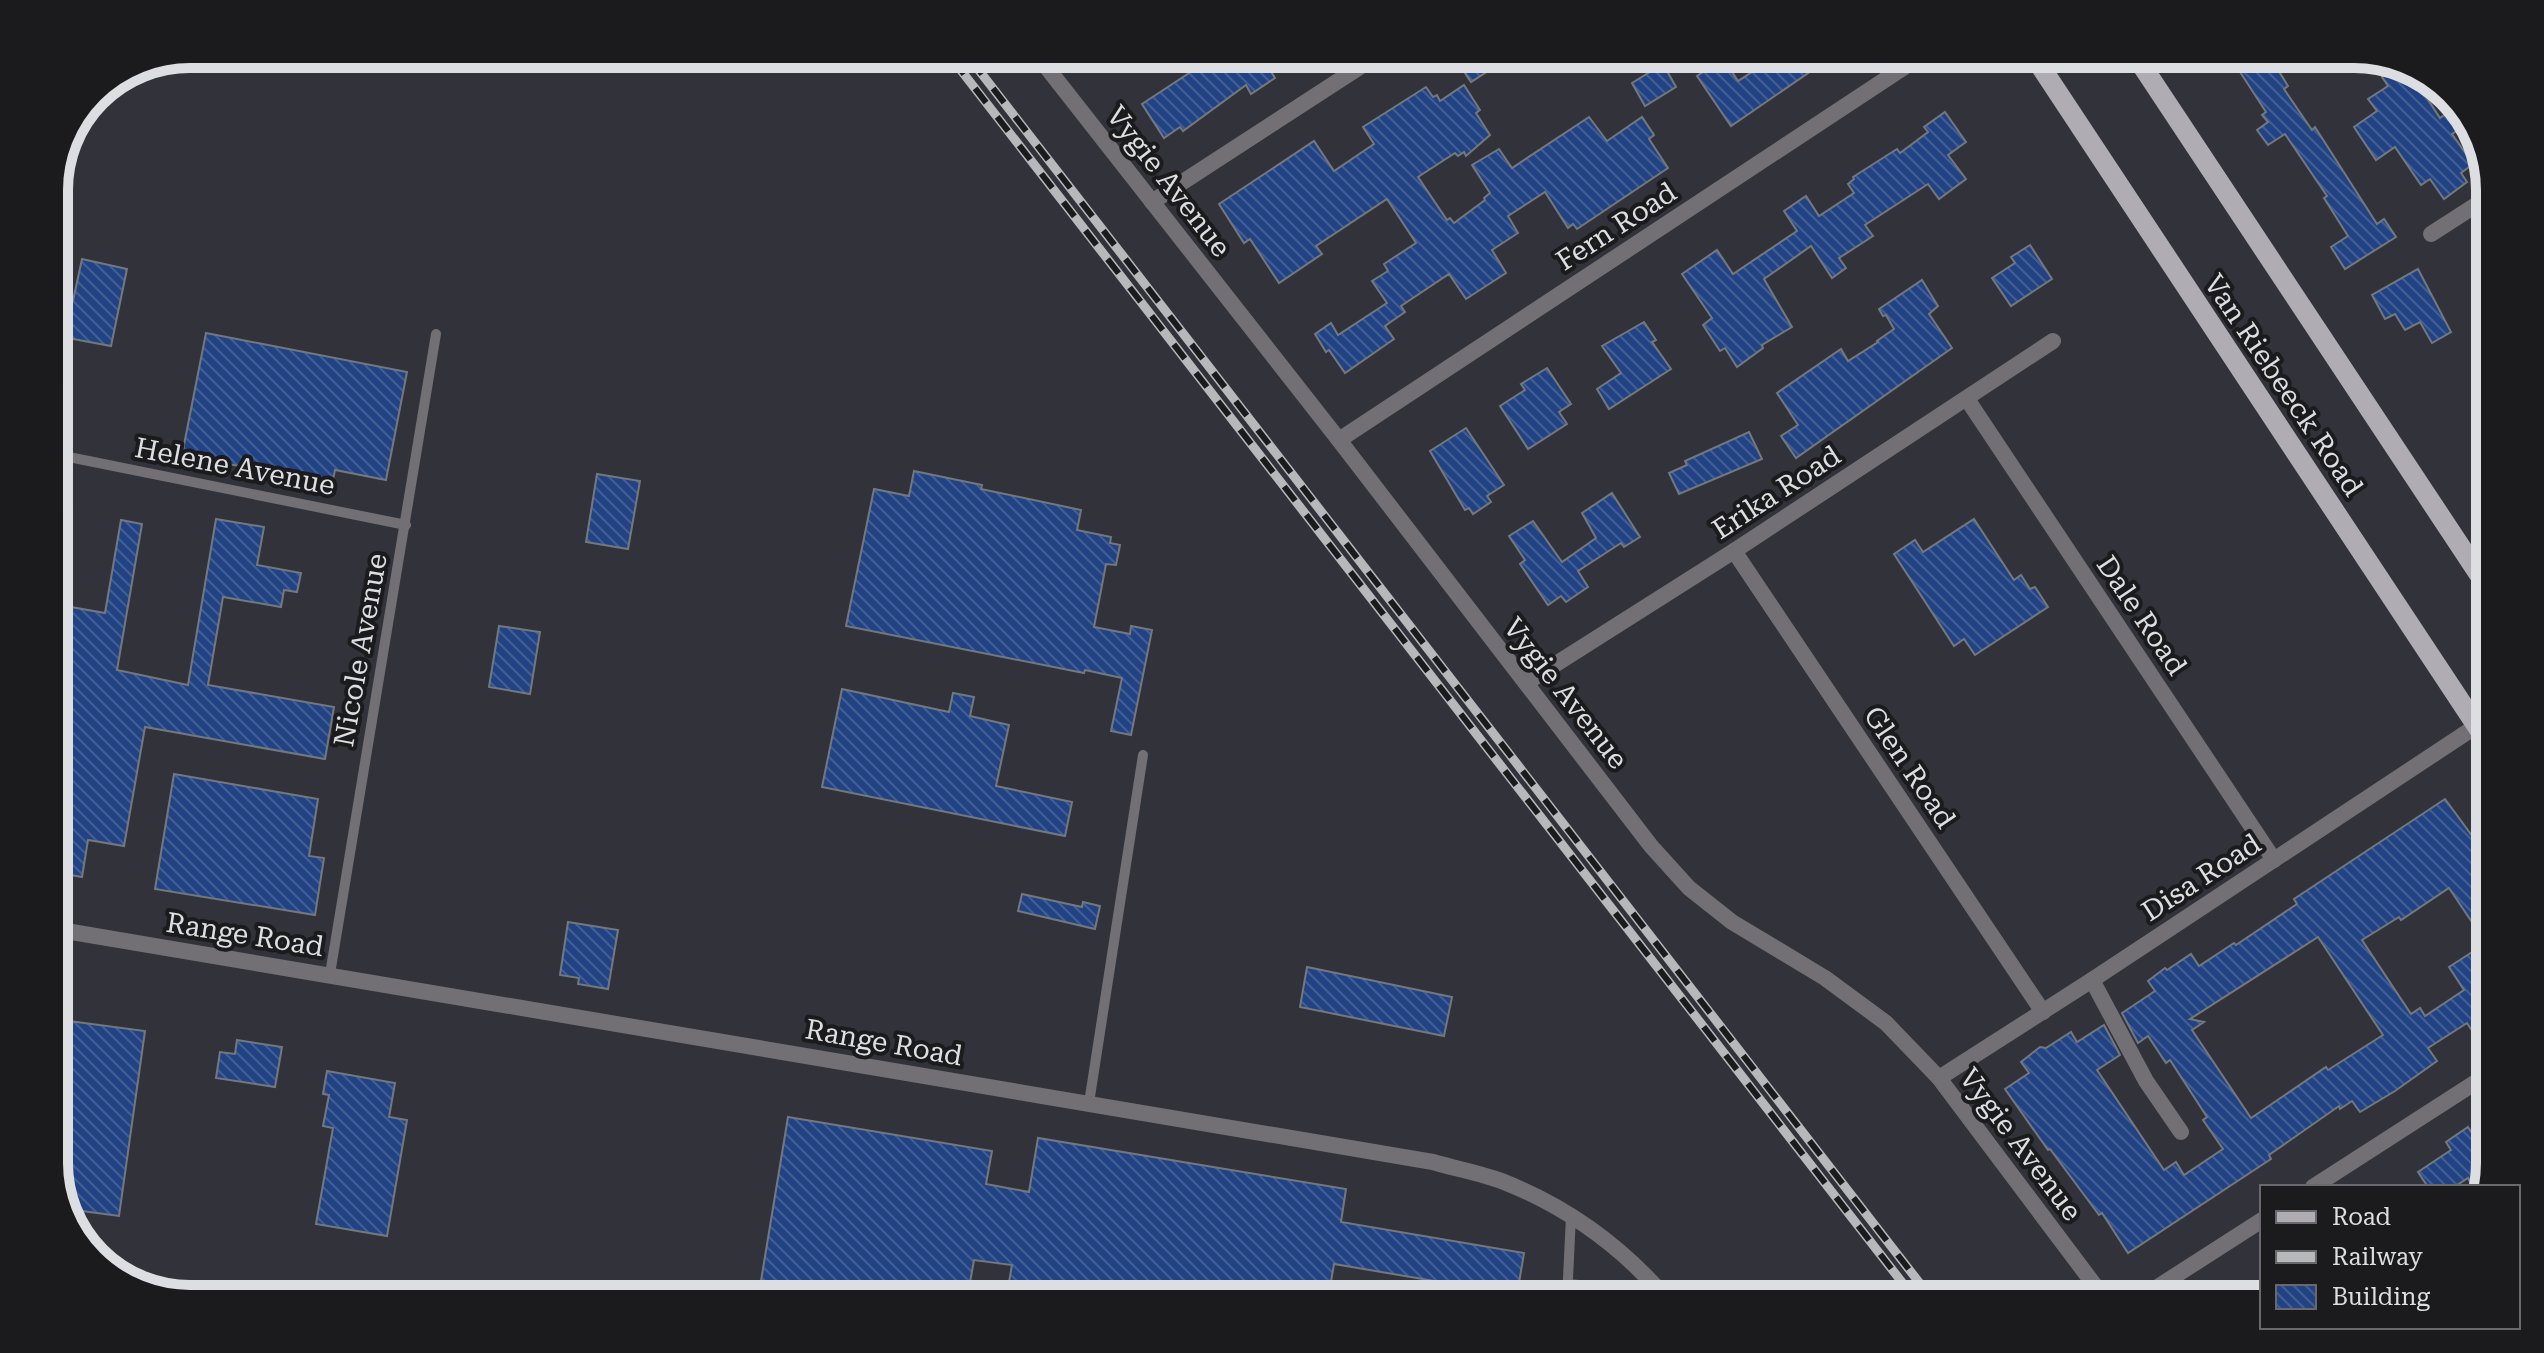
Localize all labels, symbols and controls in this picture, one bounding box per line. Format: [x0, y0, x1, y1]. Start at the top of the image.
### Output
street label: Vygie Avenue [1099, 99, 1238, 263]
street label: Fern Road [1550, 175, 1682, 277]
street label: Van Riebeeck Road [2197, 268, 2370, 502]
street label: Helene Avenue [132, 431, 338, 502]
street label: Erika Road [1706, 439, 1847, 546]
street label: Dale Road [2090, 549, 2194, 681]
street label: Nicole Avenue [327, 551, 394, 749]
street label: Vygie Avenue [1496, 611, 1635, 775]
street label: Glen Road [1857, 700, 1962, 834]
street label: Disa Road [2136, 827, 2267, 928]
street label: Range Road [164, 906, 326, 963]
street label: Range Road [803, 1012, 965, 1073]
street label: Vygie Avenue [1952, 1061, 2089, 1227]
legend [2260, 1185, 2520, 1329]
text: Road [2332, 1203, 2391, 1231]
text: Railway [2332, 1243, 2423, 1271]
text: Building [2332, 1283, 2430, 1311]

